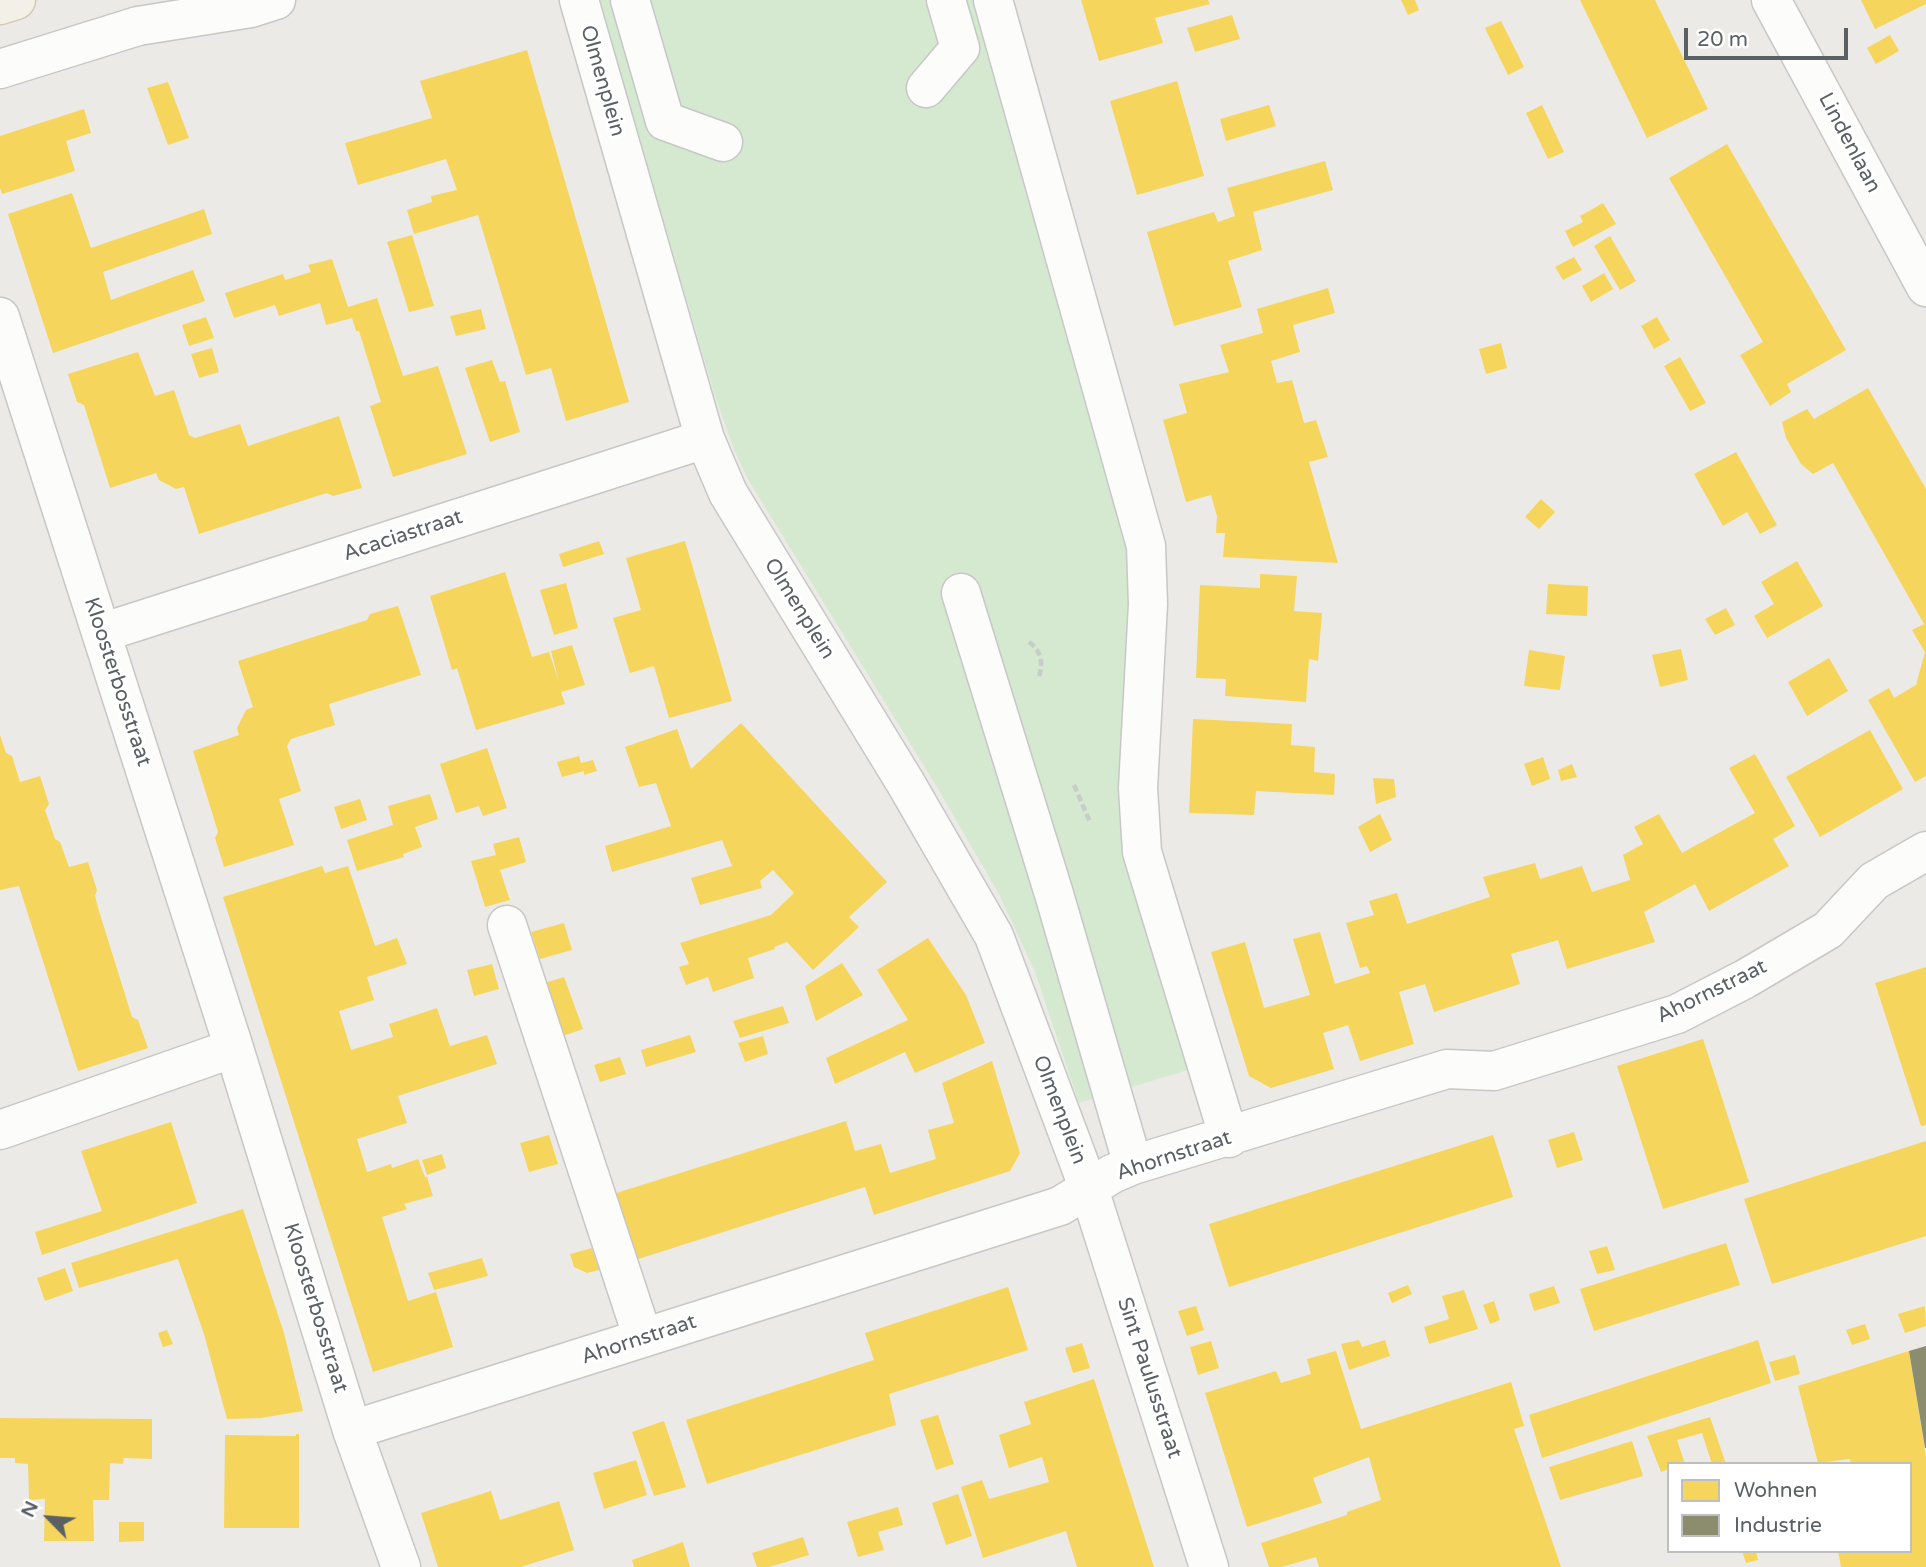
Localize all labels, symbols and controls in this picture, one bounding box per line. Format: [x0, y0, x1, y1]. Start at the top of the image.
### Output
scale bar [1688, 14, 1853, 58]
street label: Olmenplein [574, 23, 630, 139]
text: 20 m [1697, 27, 1748, 52]
street label: Lindenlaan [1812, 89, 1886, 197]
street label: Acaciastraat [340, 505, 466, 567]
street label: Olmenplein [758, 554, 840, 664]
street label: Kloosterbosstraat [78, 594, 156, 770]
street label: Ahornstraat [1653, 955, 1771, 1029]
street label: Olmenplein [1027, 1052, 1091, 1168]
street label: Ahornstraat [1113, 1126, 1235, 1186]
street label: Kloosterbosstraat [277, 1220, 353, 1396]
street label: Sint Paulusstraat [1111, 1294, 1187, 1462]
street label: Ahornstraat [578, 1310, 700, 1370]
legend [1667, 1462, 1912, 1553]
text: Wohnen [1734, 1478, 1817, 1503]
north arrow [14, 1483, 84, 1553]
text: N [17, 1498, 43, 1521]
text: Industrie [1734, 1513, 1822, 1538]

